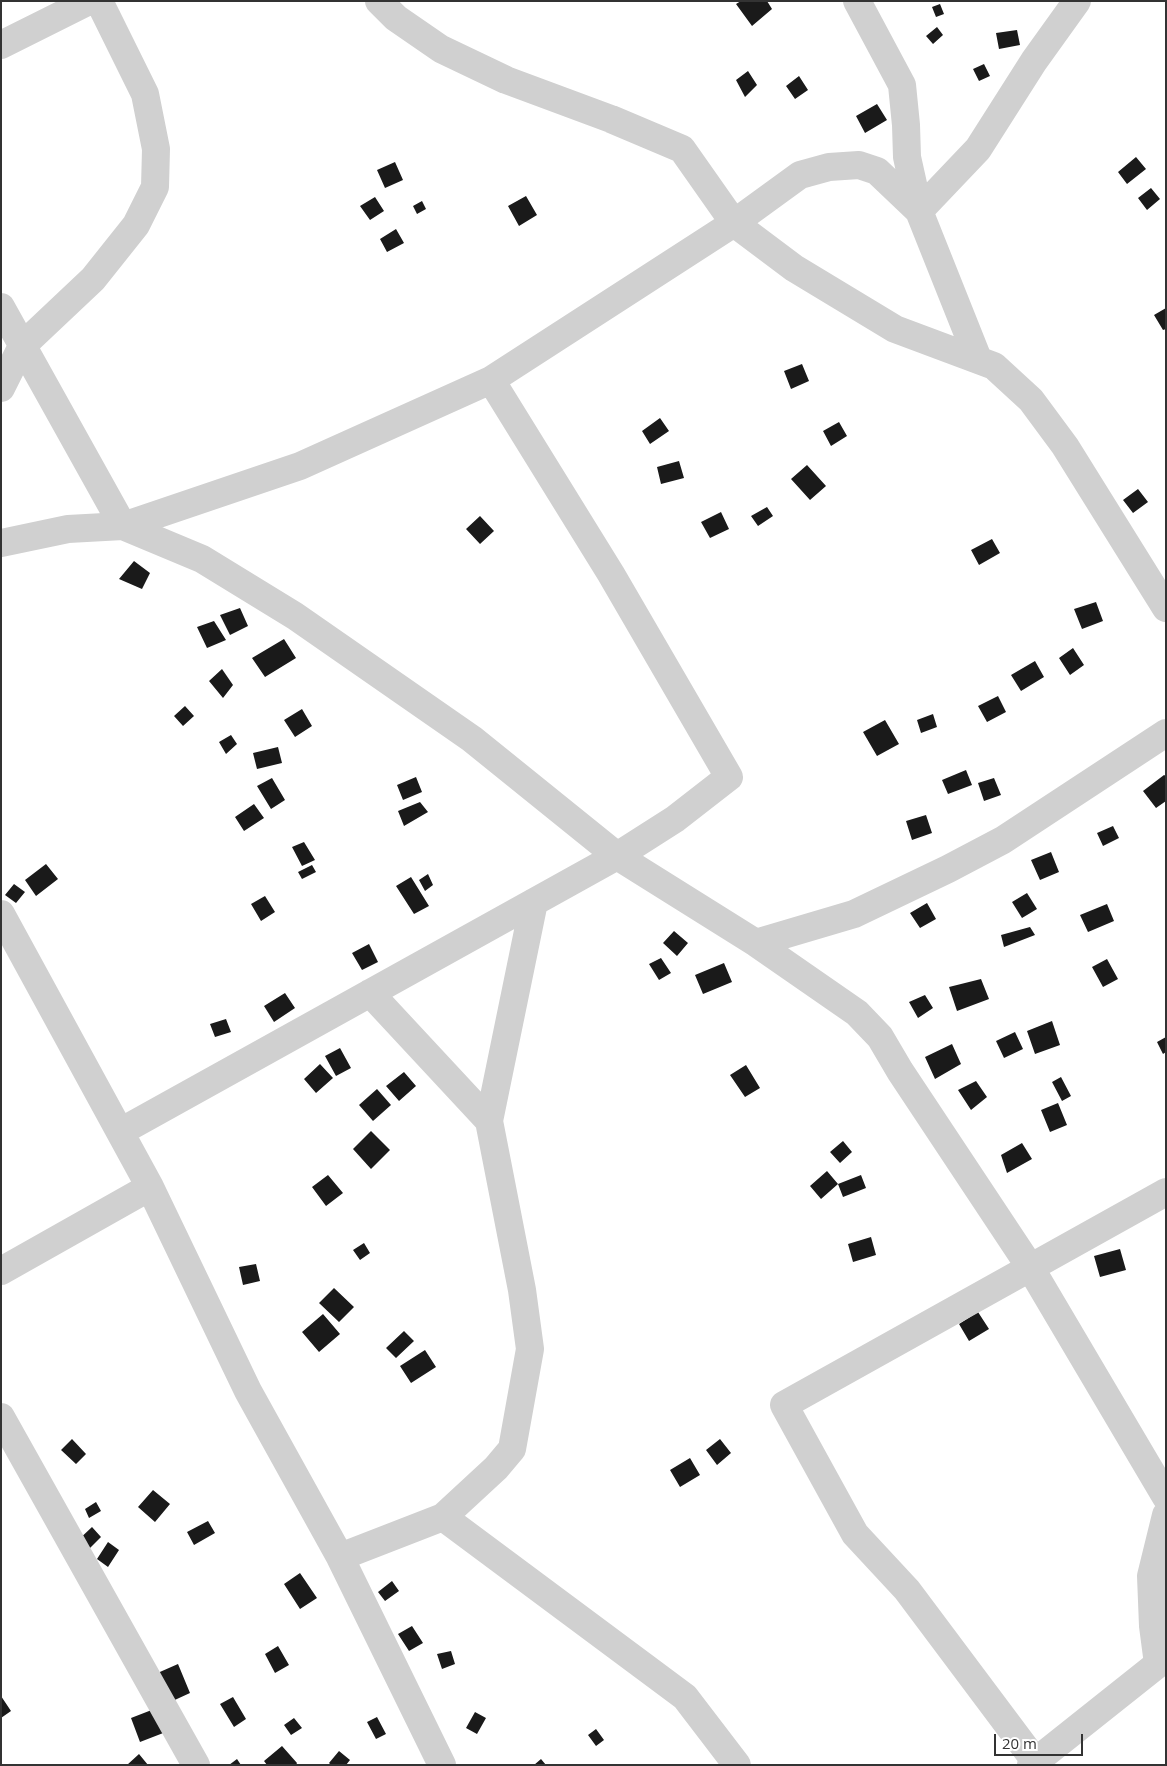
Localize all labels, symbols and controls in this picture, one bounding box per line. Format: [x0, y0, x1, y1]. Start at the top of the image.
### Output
scale bar [997, 1724, 1086, 1756]
text: 20 m [1002, 1733, 1037, 1753]

